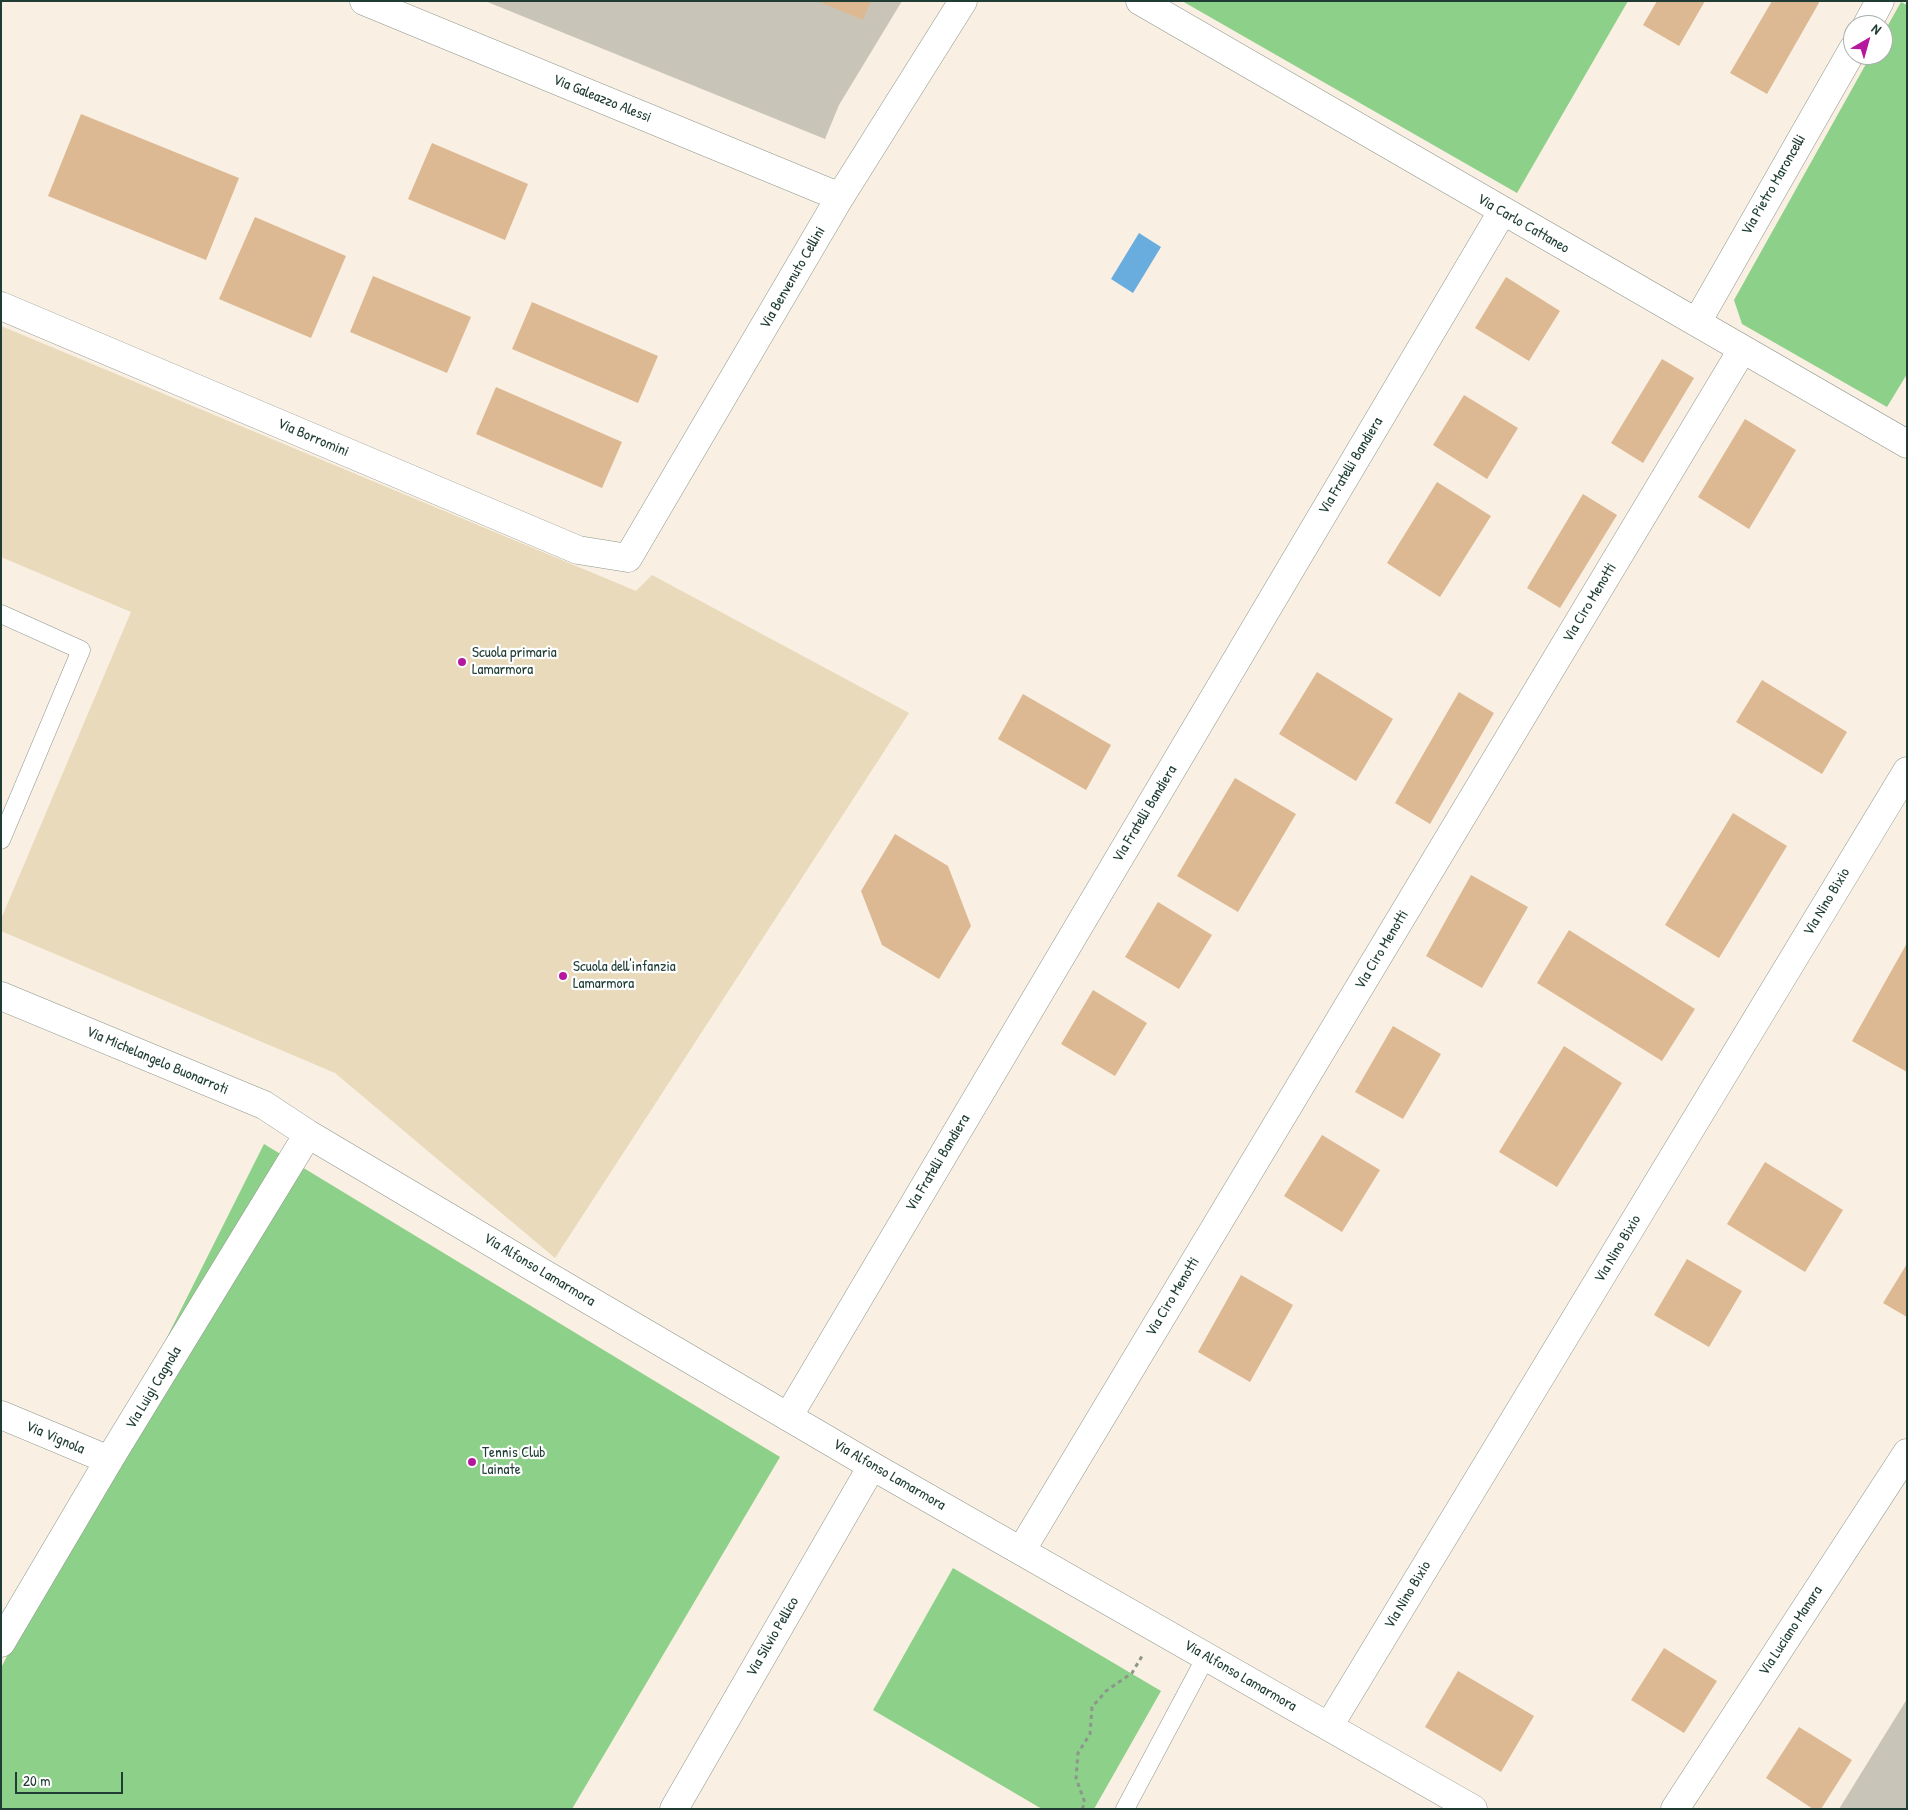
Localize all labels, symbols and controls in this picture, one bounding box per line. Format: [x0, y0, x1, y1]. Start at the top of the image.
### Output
north arrow [1843, 15, 1893, 65]
text: N [1868, 19, 1886, 38]
street label: Via Galeazzo Alessi [550, 71, 654, 127]
street label: Via Pietro Maroncelli [1738, 132, 1810, 238]
street label: Via Carlo Cattaneo [1474, 190, 1572, 258]
street label: Via Benvenuto Cellini [756, 224, 830, 332]
street label: Via Fratelli Bandiera [1315, 414, 1387, 518]
street label: Via Borromini [274, 415, 352, 461]
street label: Via Ciro Menotti [1559, 560, 1621, 646]
place label: Scuola primaria Lamarmora [472, 644, 557, 679]
marker: Scuola primaria Lamarmora [456, 656, 468, 668]
street label: Via Fratelli Bandiera [1109, 762, 1181, 866]
street label: Via Nino Bixio [1800, 865, 1854, 939]
street label: Via Ciro Menotti [1351, 907, 1413, 993]
place label: Scuola dell'infanzia Lamarmora [573, 958, 676, 993]
marker: Scuola dell'infanzia Lamarmora [557, 970, 569, 982]
street label: Via Michelangelo Buonarroti [83, 1023, 231, 1099]
street label: Via Fratelli Bandiera [902, 1111, 974, 1215]
street label: Via Nino Bixio [1591, 1212, 1645, 1286]
street label: Via Alfonso Lamarmora [480, 1230, 598, 1310]
street label: Via Ciro Menotti [1142, 1254, 1204, 1340]
street label: Via Luigi Cagnola [122, 1343, 186, 1433]
street label: Via Vignola [23, 1418, 87, 1458]
street label: Via Alfonso Lamarmora [829, 1435, 949, 1515]
place label: Tennis Club Lainate [482, 1444, 546, 1479]
marker: Tennis Club Lainate [466, 1456, 478, 1468]
street label: Via Nino Bixio [1381, 1558, 1435, 1632]
street label: Via Luciano Manara [1755, 1583, 1827, 1679]
street label: Via Silvio Pellico [743, 1594, 803, 1680]
street label: Via Alfonso Lamarmora [1180, 1636, 1300, 1716]
scale bar [18, 1762, 125, 1794]
text: 20 m [23, 1770, 50, 1791]

